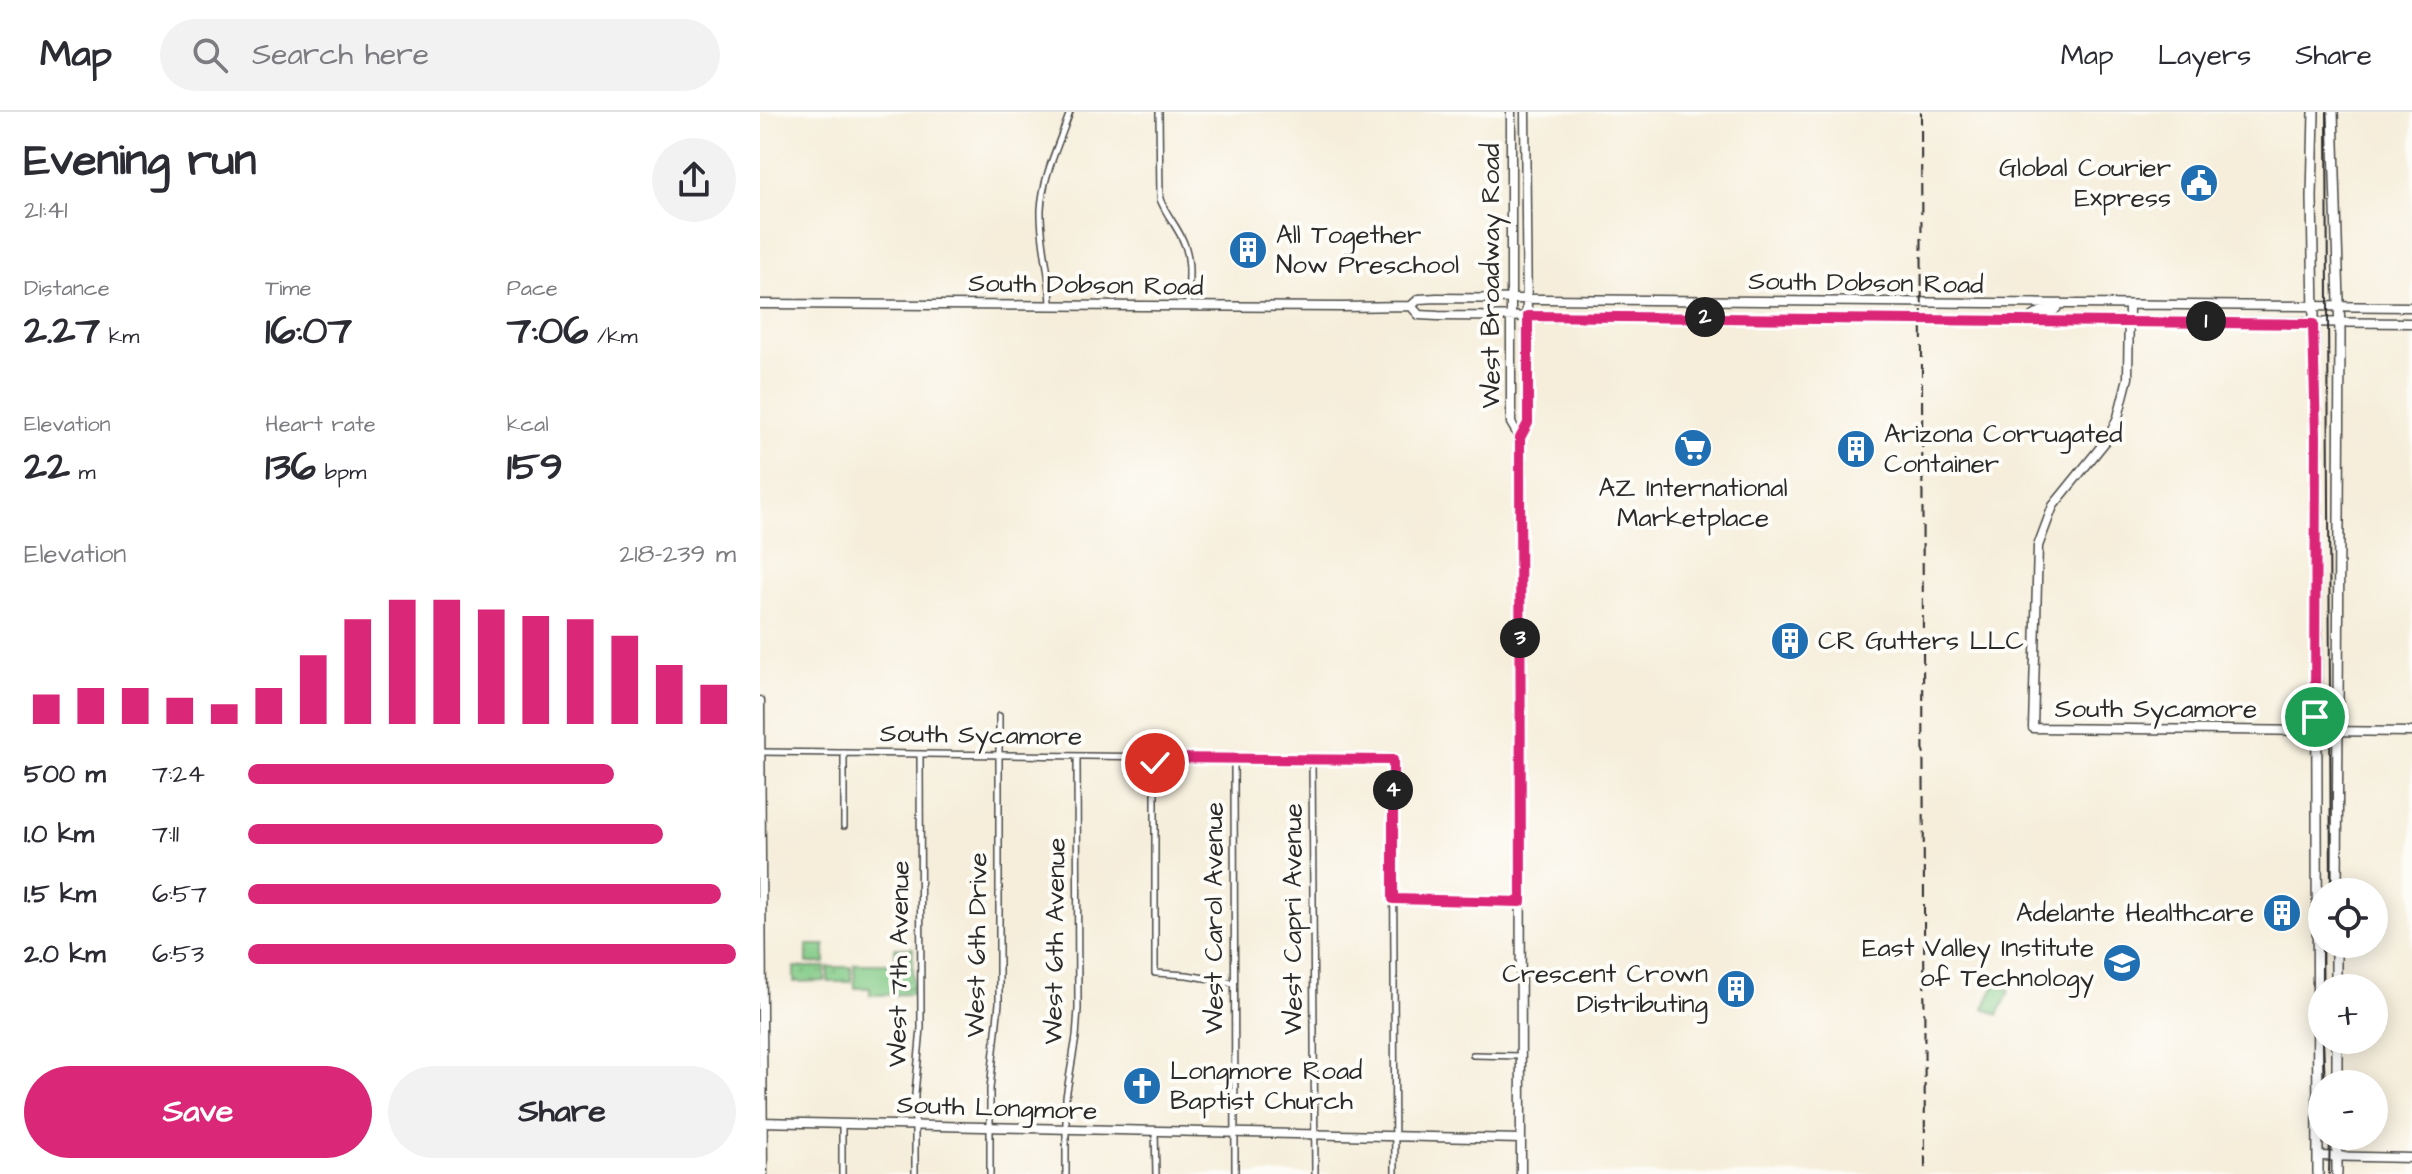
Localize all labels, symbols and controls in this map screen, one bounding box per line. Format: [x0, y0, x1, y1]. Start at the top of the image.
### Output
search box [160, 19, 720, 91]
text: Map [40, 29, 112, 81]
icon: search [188, 33, 232, 77]
text: Search here [252, 34, 429, 76]
text: Map [2061, 36, 2114, 75]
text: Layers [2158, 36, 2251, 75]
text: Share [2295, 36, 2372, 75]
text: Evening run [24, 131, 256, 192]
button: share [652, 138, 736, 222]
street label: West Broadway Road [1473, 143, 1511, 409]
place label: Global Courier Express [1999, 150, 2171, 216]
public building icon: Global Courier Express [2178, 162, 2220, 204]
text: 21:41 [24, 192, 68, 228]
place label: All Together Now Preschool [1276, 217, 1459, 283]
building icon: All Together Now Preschool [1227, 229, 1269, 271]
street label: South Dobson Road [1748, 263, 1984, 303]
street label: South Dobson Road [968, 265, 1204, 305]
text: Distance [24, 273, 110, 304]
text: Time [265, 273, 311, 304]
text: Pace [507, 273, 558, 304]
pin: 2 [1685, 297, 1725, 337]
text: 2 [1699, 301, 1711, 332]
pin: 1 [2186, 301, 2226, 341]
text: 2.27 [24, 304, 100, 359]
text: 16:07 [265, 304, 352, 359]
text: 7:06 [507, 304, 588, 359]
text: 1 [2205, 305, 2207, 336]
text: km [100, 321, 139, 352]
text: /km [588, 321, 638, 352]
text: Elevation [24, 409, 111, 440]
text: Heart rate [265, 409, 376, 440]
text: kcal [507, 409, 549, 440]
place label: Arizona Corrugated Container [1884, 416, 2123, 482]
supermarket icon: AZ International Marketplace [1672, 427, 1714, 469]
building icon: Arizona Corrugated Container [1835, 428, 1877, 470]
text: 22 [24, 440, 70, 495]
text: 136 [265, 440, 316, 495]
text: 159 [507, 440, 563, 495]
text: m [70, 457, 96, 488]
text: bpm [316, 457, 366, 488]
place label: AZ International Marketplace [1599, 470, 1787, 536]
text: Elevation [24, 536, 126, 572]
text: 218–239 m [619, 536, 736, 572]
pin: 3 [1500, 618, 1540, 658]
building icon: CR Gutters LLC [1769, 620, 1811, 662]
text: 3 [1514, 622, 1526, 653]
place label: CR Gutters LLC [1818, 623, 2024, 659]
pin [2281, 683, 2349, 751]
street label: South Sycamore [2055, 691, 2257, 729]
icon: arrive [2293, 695, 2337, 739]
street label: South Sycamore [880, 715, 1082, 757]
pin [1121, 729, 1189, 797]
icon: check [1133, 741, 1177, 785]
text: 500 m [24, 756, 106, 792]
text: 7:24 [152, 756, 205, 792]
pin: 4 [1373, 770, 1413, 810]
text: 4 [1386, 774, 1400, 805]
street label: West Carol Avenue [1196, 802, 1232, 1034]
street label: West Capri Avenue [1275, 803, 1311, 1035]
text: 1.0 km [24, 816, 94, 852]
text: 7:11 [152, 816, 179, 852]
street label: West 6th Avenue [1035, 837, 1075, 1045]
street label: West 6th Drive [957, 852, 997, 1038]
street label: West 7th Avenue [879, 860, 919, 1068]
text: 1.5 km [24, 876, 96, 912]
text: 6:57 [152, 876, 207, 912]
map controls [2308, 878, 2388, 1150]
button: locate [2308, 878, 2388, 958]
building icon: Adelante Healthcare [2261, 892, 2303, 934]
place label: Adelante Healthcare [2016, 895, 2254, 931]
place label: East Valley Institute of Technology [1862, 930, 2094, 998]
text: 2.0 km [24, 936, 106, 972]
text: 6:53 [152, 936, 204, 972]
school or university icon: East Valley Institute of Technology [2101, 942, 2143, 984]
place label: Crescent Crown Distributing [1502, 956, 1708, 1024]
building icon: Crescent Crown Distributing [1715, 968, 1757, 1010]
button: + [2308, 974, 2388, 1054]
place label: Longmore Road Baptist Church [1170, 1053, 1362, 1119]
church icon: Longmore Road Baptist Church [1121, 1065, 1163, 1107]
button: Save [24, 1066, 372, 1158]
button: Share [388, 1066, 736, 1158]
button: − [2308, 1070, 2388, 1150]
street label: South Longmore [896, 1087, 1098, 1131]

